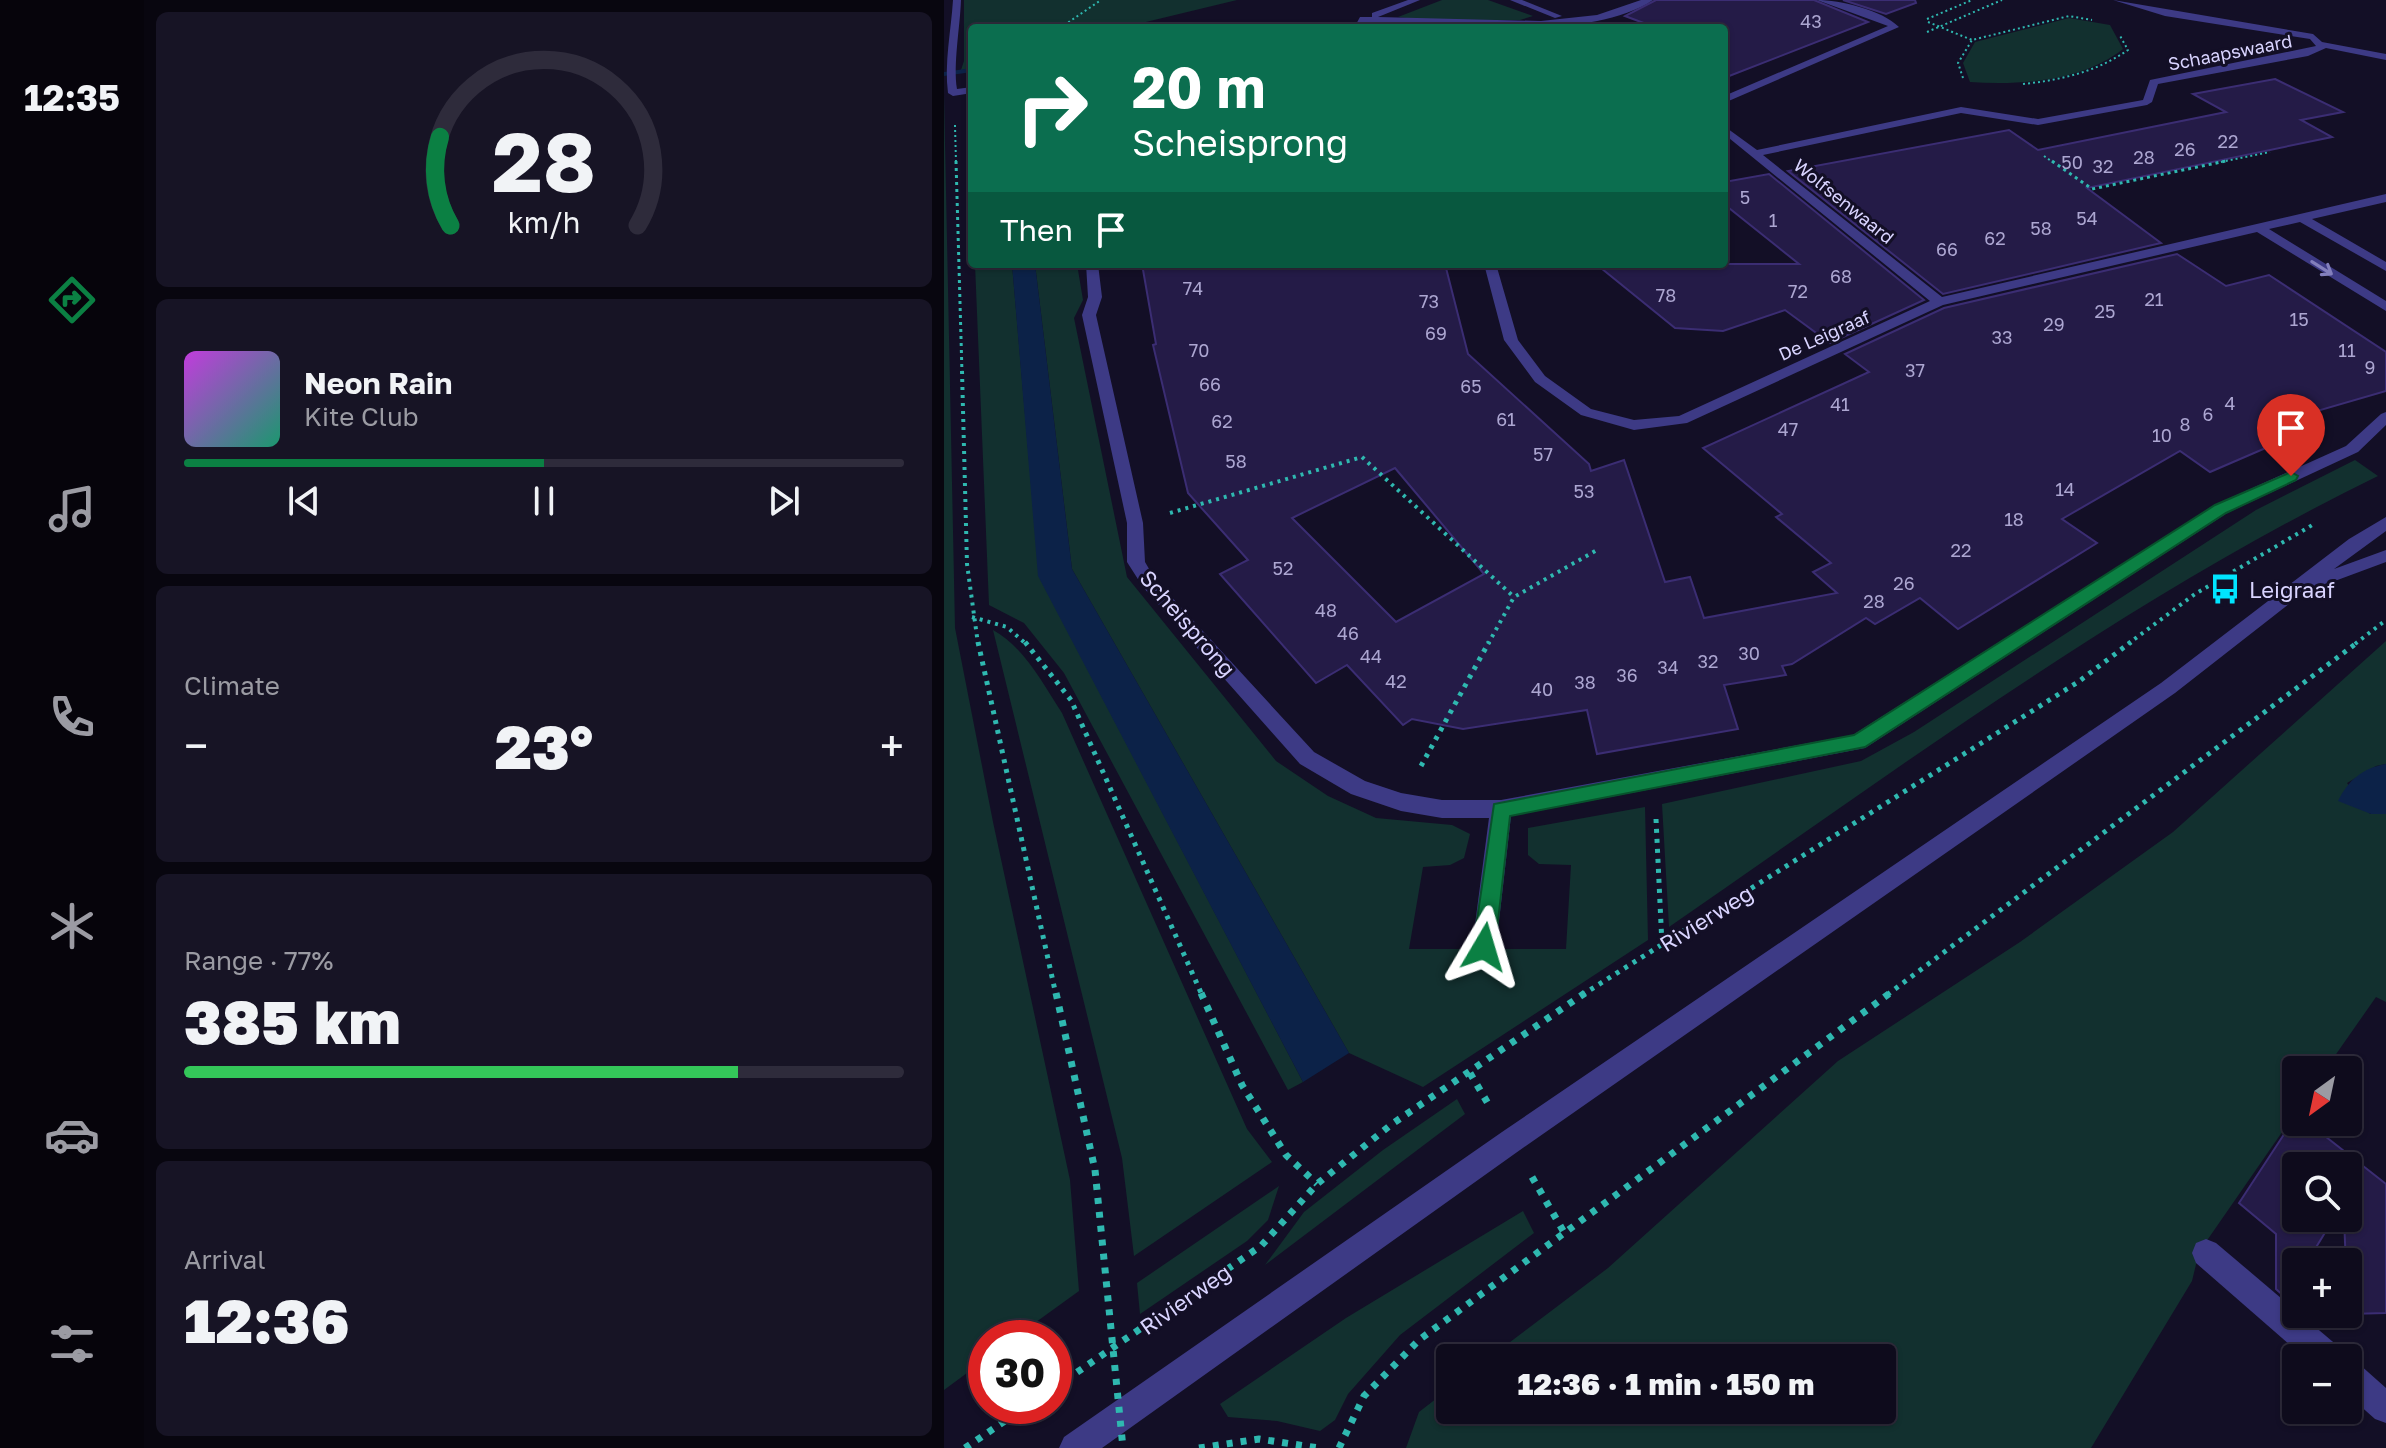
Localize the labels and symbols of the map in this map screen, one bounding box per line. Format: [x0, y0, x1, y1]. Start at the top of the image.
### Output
house number: 43 [1800, 10, 1822, 32]
street label: Schaapswaard [2166, 29, 2294, 75]
house number: 22 [2218, 130, 2238, 152]
house number: 26 [2174, 138, 2196, 160]
house number: 28 [2133, 146, 2155, 168]
house number: 50 [2061, 151, 2083, 173]
street label: Wolfsenwaard [1789, 154, 1899, 248]
house number: 32 [2093, 155, 2113, 177]
house number: 5 [1740, 186, 1750, 208]
house number: 54 [2076, 207, 2098, 229]
house number: 1 [1769, 209, 1778, 231]
house number: 58 [2030, 217, 2052, 239]
house number: 62 [1984, 227, 2006, 249]
house number: 66 [1936, 238, 1958, 260]
one-way arrow [2310, 260, 2333, 276]
house number: 68 [1830, 265, 1852, 287]
house number: 74 [1183, 277, 1203, 299]
house number: 72 [1788, 280, 1808, 302]
house number: 78 [1656, 284, 1676, 306]
house number: 21 [2144, 288, 2164, 310]
house number: 73 [1419, 290, 1439, 312]
house number: 25 [2095, 300, 2115, 322]
street label: De Leigraaf [1775, 305, 1873, 365]
house number: 15 [2289, 308, 2309, 330]
house number: 29 [2043, 313, 2065, 335]
house number: 69 [1425, 322, 1447, 344]
house number: 33 [1991, 326, 2013, 348]
house number: 70 [1189, 339, 1209, 361]
house number: 11 [2338, 339, 2356, 361]
house number: 9 [2365, 356, 2375, 378]
house number: 37 [1905, 359, 1925, 381]
house number: 66 [1199, 373, 1221, 395]
house number: 65 [1460, 375, 1482, 397]
house number: 4 [2225, 392, 2236, 414]
house number: 41 [1830, 393, 1850, 415]
pin [2257, 394, 2325, 476]
house number: 6 [2203, 403, 2213, 425]
house number: 61 [1496, 408, 1516, 430]
house number: 62 [1211, 410, 1233, 432]
house number: 8 [2180, 413, 2190, 435]
house number: 47 [1778, 418, 1798, 440]
house number: 10 [2152, 424, 2172, 446]
house number: 57 [1533, 443, 1553, 465]
house number: 58 [1225, 450, 1247, 472]
house number: 14 [2055, 478, 2075, 500]
house number: 53 [1574, 480, 1594, 502]
house number: 18 [2004, 508, 2024, 530]
house number: 22 [1951, 539, 1971, 561]
house number: 52 [1273, 557, 1293, 579]
street label: Scheisprong [1134, 564, 1242, 682]
house number: 26 [1893, 572, 1915, 594]
bus stop icon: Leigraaf [2208, 572, 2242, 606]
place label: Leigraaf [2249, 576, 2335, 603]
house number: 28 [1863, 590, 1885, 612]
house number: 48 [1315, 599, 1337, 621]
house number: 46 [1337, 622, 1359, 644]
house number: 30 [1738, 642, 1760, 664]
house number: 44 [1360, 645, 1382, 667]
house number: 32 [1698, 650, 1718, 672]
house number: 34 [1657, 656, 1679, 678]
house number: 36 [1616, 664, 1638, 686]
house number: 42 [1385, 670, 1407, 692]
house number: 38 [1574, 671, 1596, 693]
house number: 40 [1531, 678, 1553, 700]
street label: Rivierweg [1654, 879, 1758, 957]
position arrow [1442, 905, 1526, 989]
north arrow [2282, 1056, 2362, 1136]
street label: Rivierweg [1134, 1258, 1236, 1340]
speed limit sign: 30 [968, 1320, 1072, 1424]

